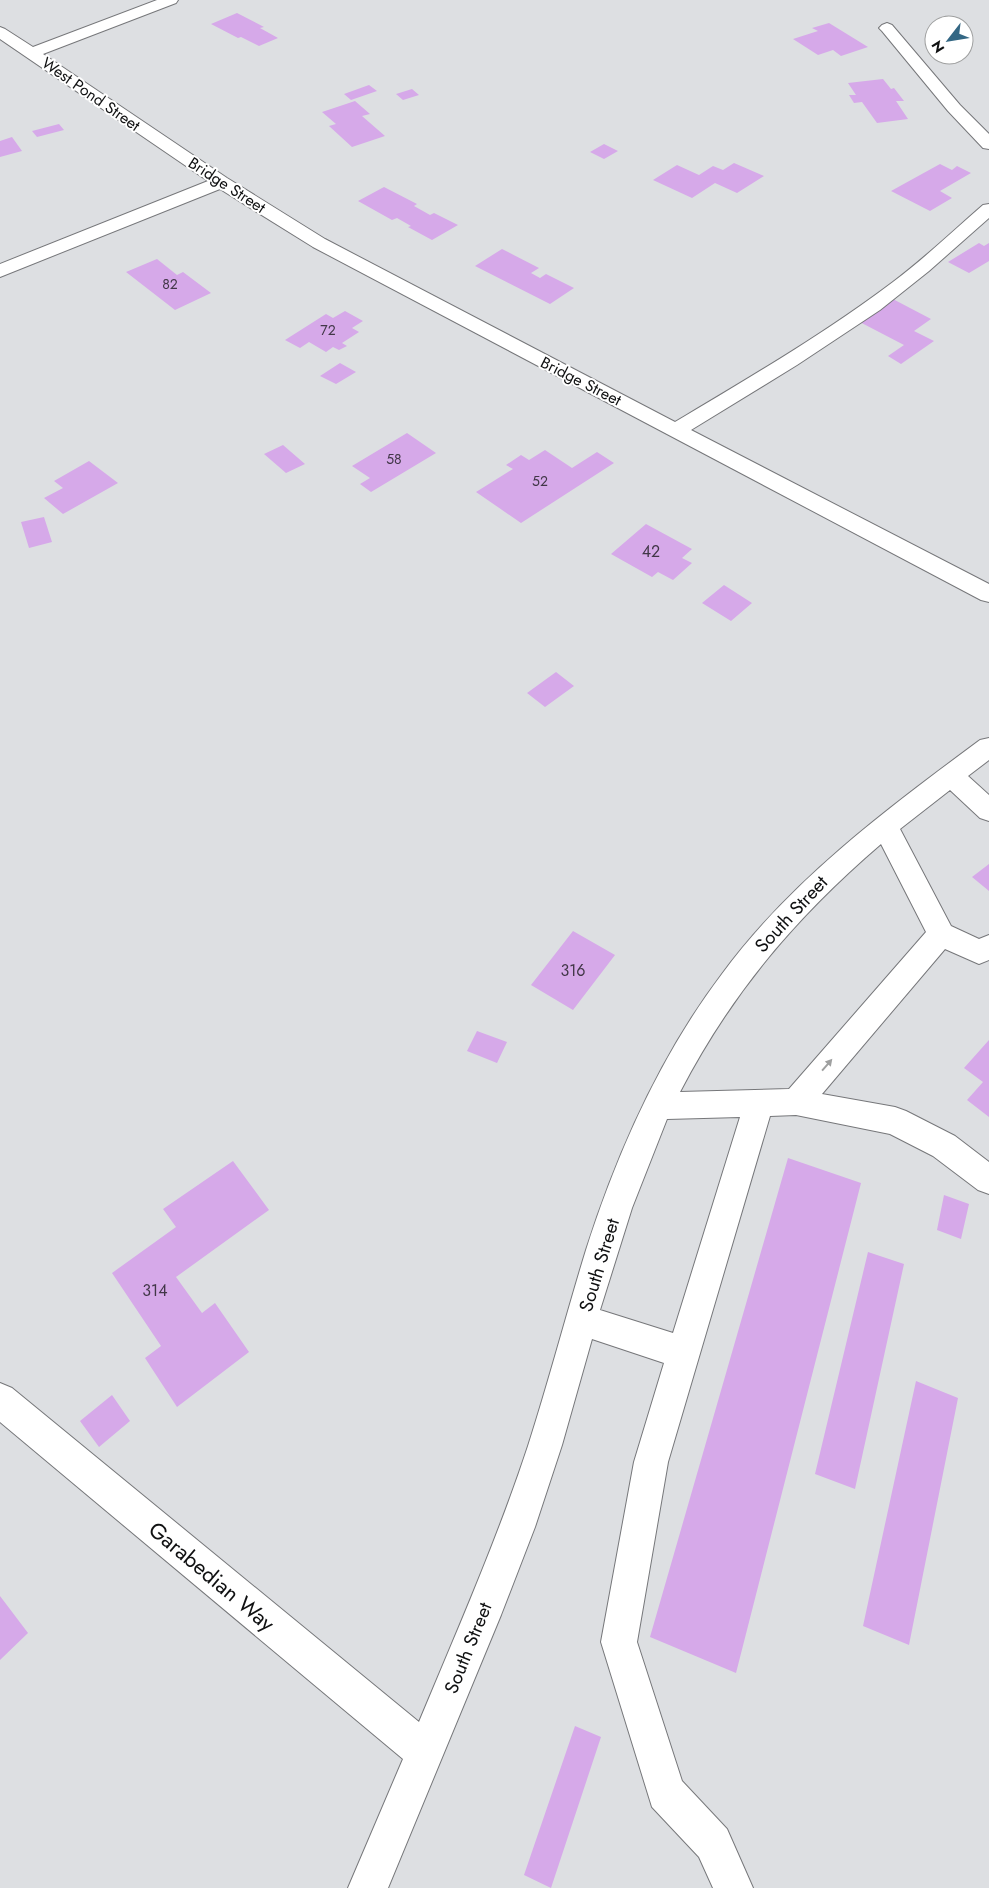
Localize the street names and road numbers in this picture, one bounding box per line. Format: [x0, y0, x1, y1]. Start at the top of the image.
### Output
street label: West Pond Street [37, 51, 145, 137]
street label: Bridge Street [184, 151, 270, 219]
street label: Bridge Street [537, 351, 626, 411]
street label: South Street [748, 869, 834, 958]
street label: South Street [572, 1215, 626, 1315]
street label: Garabedian Way [142, 1513, 282, 1639]
street label: South Street [437, 1598, 499, 1698]

